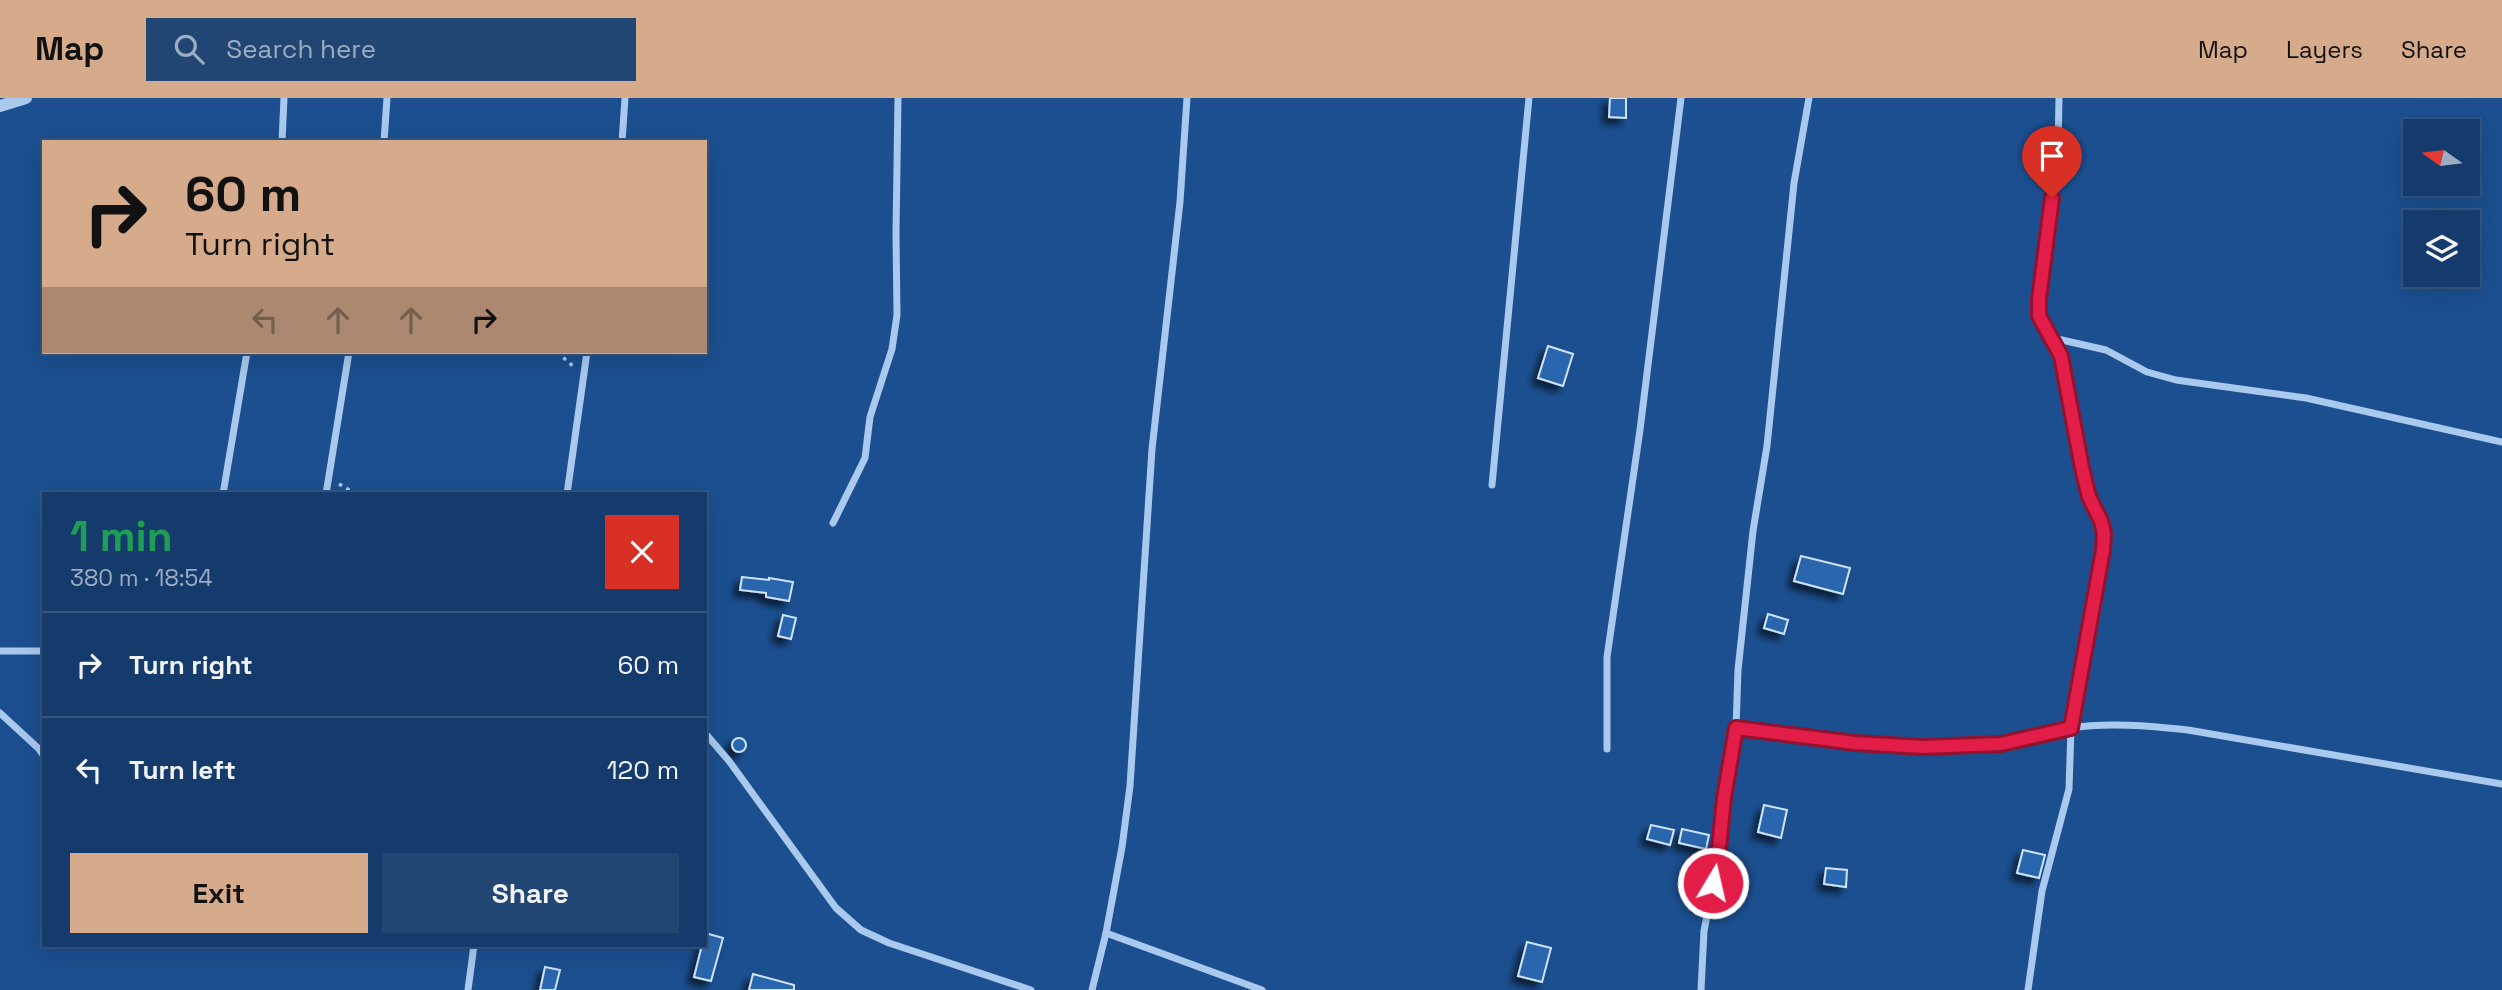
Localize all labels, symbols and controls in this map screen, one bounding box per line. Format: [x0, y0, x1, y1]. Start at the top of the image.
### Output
search box [146, 18, 636, 81]
text: Map [35, 28, 104, 70]
icon: search [170, 30, 208, 68]
text: Search here [226, 32, 376, 66]
text: Map [2198, 34, 2248, 65]
text: Layers [2286, 34, 2363, 65]
text: Share [2401, 34, 2467, 65]
north arrow [2403, 119, 2480, 196]
map controls [2403, 119, 2480, 287]
pin [2022, 126, 2082, 198]
icon: arrive [2033, 137, 2071, 175]
text: 60 m [185, 163, 301, 225]
icon: right [70, 168, 161, 259]
button: layers [2403, 210, 2480, 287]
text: Turn right [185, 224, 335, 264]
icon: left [246, 301, 284, 339]
icon: ahead [319, 301, 357, 339]
icon: ahead [392, 301, 430, 339]
icon: right [465, 301, 503, 339]
text: 1 min [70, 510, 173, 563]
button: close [605, 515, 679, 589]
text: 380 m · 18:54 [70, 563, 213, 593]
icon: right [70, 646, 108, 684]
text: Turn right [129, 648, 253, 682]
text: 60 m [617, 648, 679, 682]
icon: left [70, 751, 108, 789]
text: Turn left [129, 753, 236, 787]
text: 120 m [607, 753, 679, 787]
position arrow [1676, 846, 1750, 920]
button: Exit [70, 853, 368, 933]
button: Share [382, 853, 679, 933]

